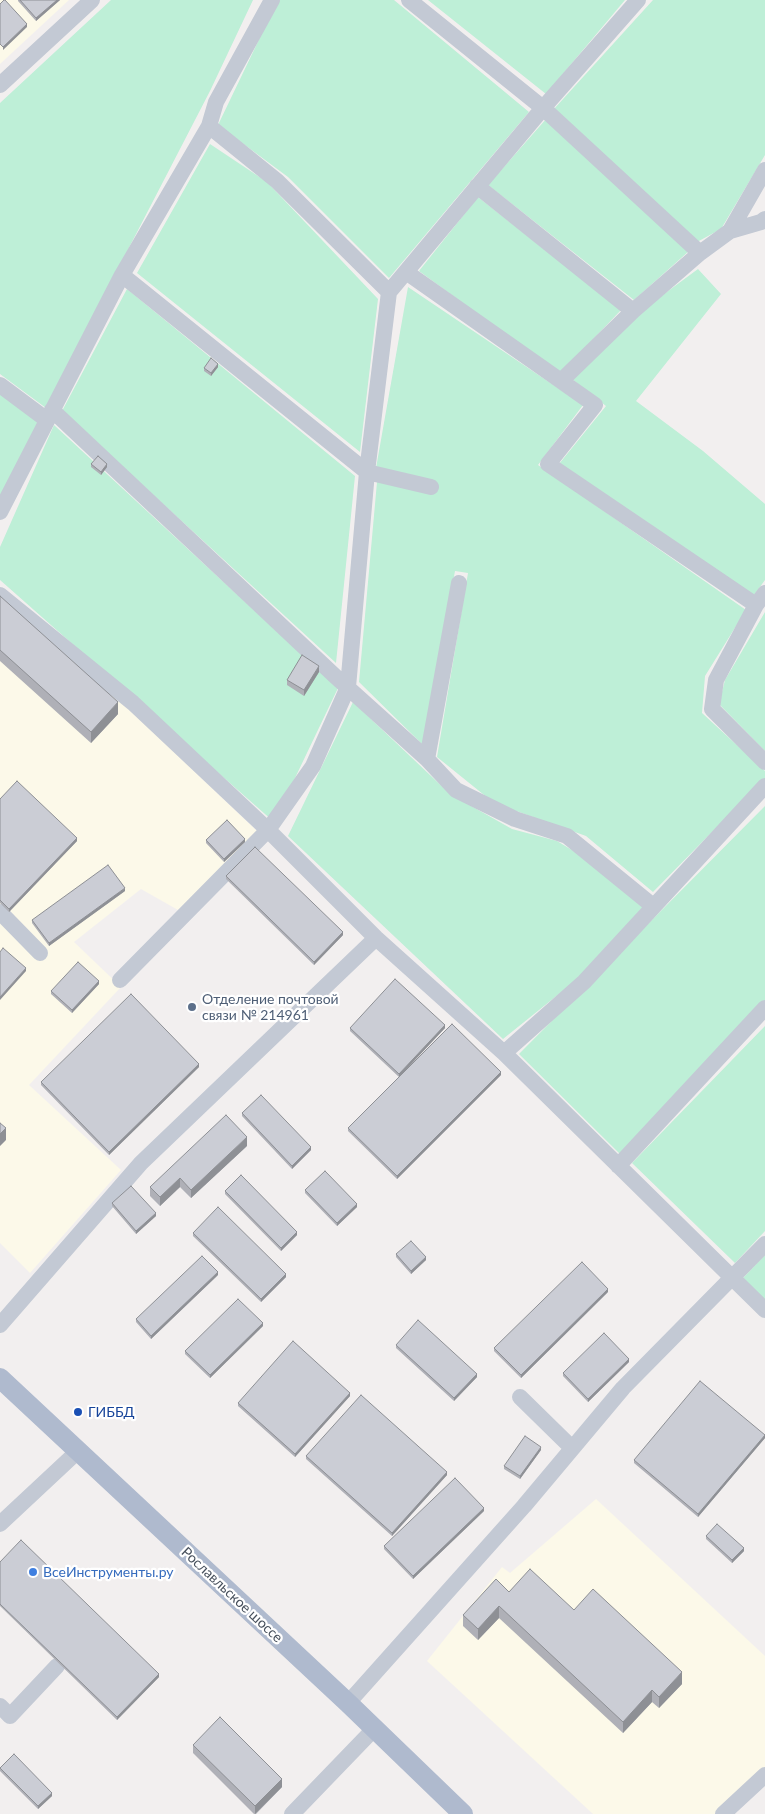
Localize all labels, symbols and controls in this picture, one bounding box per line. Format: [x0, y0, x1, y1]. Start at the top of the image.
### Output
place label: Отделение почтовой связи № 214961 [202, 991, 339, 1024]
marker: Отделение почтовой связи № 214961 [186, 1001, 198, 1013]
place label: ГИББД [88, 1404, 135, 1420]
marker: ГИББД [72, 1406, 84, 1418]
street label: Рославльское шоссе [178, 1544, 286, 1646]
place label: ВсеИнструменты.ру [43, 1564, 173, 1580]
marker: ВсеИнструменты.ру [27, 1566, 39, 1578]

